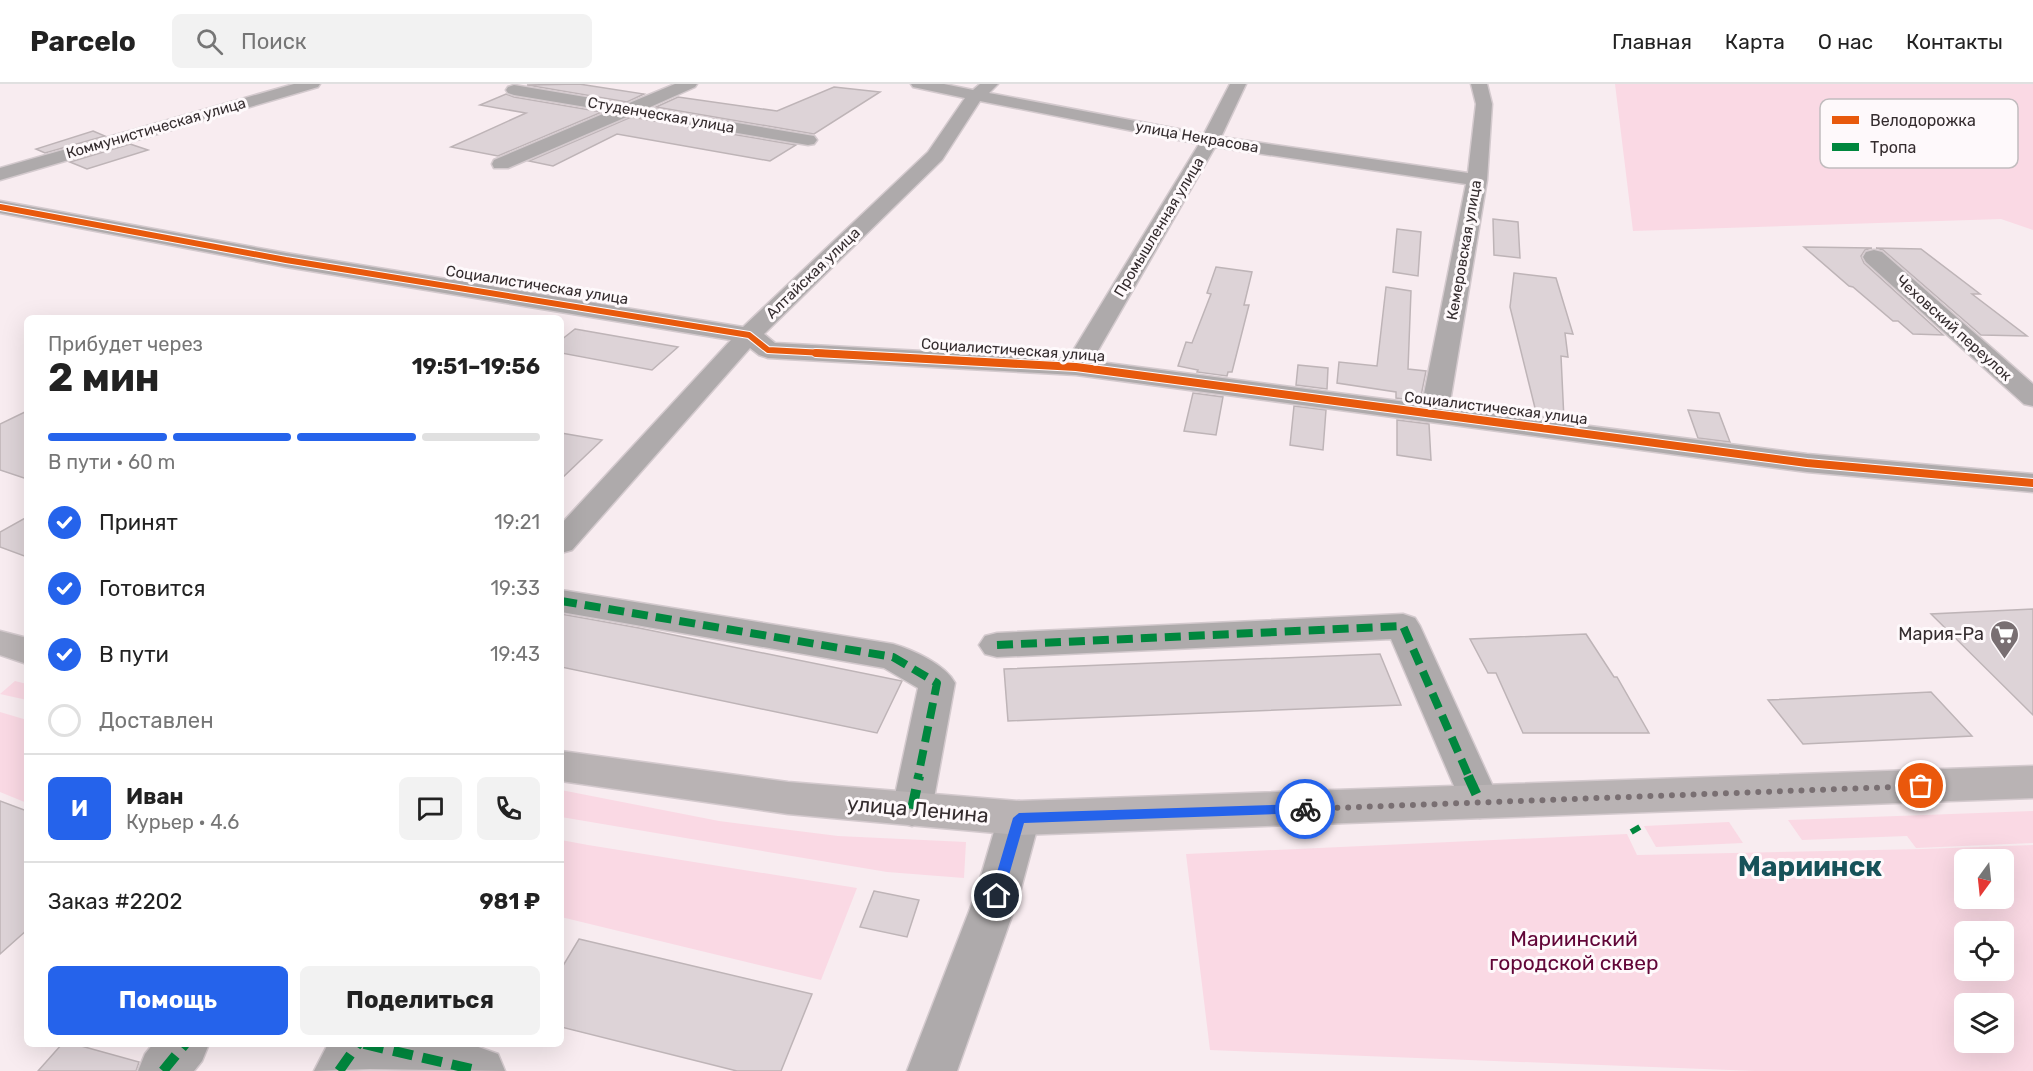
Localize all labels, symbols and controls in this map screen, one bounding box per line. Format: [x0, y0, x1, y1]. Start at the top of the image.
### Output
search box [172, 14, 592, 68]
text: Parcelo [30, 25, 136, 58]
icon: search [193, 25, 226, 58]
text: Поиск [241, 28, 307, 55]
text: Главная [1612, 29, 1692, 54]
text: Карта [1725, 29, 1785, 54]
text: О нас [1818, 29, 1873, 54]
text: Контакты [1906, 29, 2003, 54]
street label: Студенческая улица [586, 93, 736, 137]
street label: Коммунистическая улица [64, 94, 248, 162]
legend [1820, 99, 2018, 168]
text: Велодорожка [1870, 111, 1976, 130]
street label: улица Некрасова [1134, 117, 1260, 157]
text: Тропа [1870, 138, 1916, 157]
street label: Промышленная улица [1110, 154, 1208, 300]
street label: Кемеровская улица [1443, 179, 1485, 321]
street label: Алтайская улица [762, 224, 864, 322]
street label: Социалистическая улица [444, 262, 630, 308]
street label: Чеховский переулок [1893, 271, 2015, 385]
text: Прибудет через [48, 332, 203, 356]
street label: Социалистическая улица [920, 335, 1106, 365]
text: 19:51–19:56 [412, 353, 540, 380]
text: 2 мин [48, 355, 160, 401]
street label: Социалистическая улица [1403, 388, 1589, 428]
text: В пути · 60 m [48, 450, 175, 474]
icon: check [48, 506, 81, 539]
text: Принят [99, 509, 178, 536]
text: 19:21 [494, 510, 540, 534]
icon: check [48, 572, 81, 605]
text: Готовится [99, 575, 205, 602]
text: 19:33 [490, 576, 540, 600]
supermarket icon: Мария-Ра [1989, 618, 2021, 660]
place label: Мария-Ра [1898, 623, 1984, 645]
icon: check [48, 638, 81, 671]
text: В пути [99, 641, 169, 668]
text: 19:43 [490, 642, 540, 666]
text: Доставлен [99, 707, 214, 734]
pin [1895, 760, 1946, 811]
icon: bag [1904, 769, 1937, 802]
button: chat [399, 777, 462, 840]
button: phone [477, 777, 540, 840]
courier [1275, 779, 1335, 839]
text: Иван [126, 783, 184, 810]
street label: улица Ленина [846, 790, 990, 828]
icon: bike [1289, 793, 1322, 826]
text: И [71, 795, 88, 822]
text: Курьер · 4.6 [126, 810, 239, 834]
north arrow [1954, 849, 2014, 909]
map controls [1954, 849, 2014, 1053]
district label: Мариинск [1738, 850, 1882, 883]
pin [971, 870, 1022, 921]
icon: home [980, 879, 1013, 912]
text: Заказ #2202 [48, 888, 182, 915]
text: 981 ₽ [480, 888, 540, 915]
button: locate [1954, 921, 2014, 981]
park label: Мариинский городской сквер [1489, 926, 1659, 975]
button: Помощь [48, 966, 288, 1035]
button: Поделиться [300, 966, 540, 1035]
button: layers [1954, 993, 2014, 1053]

